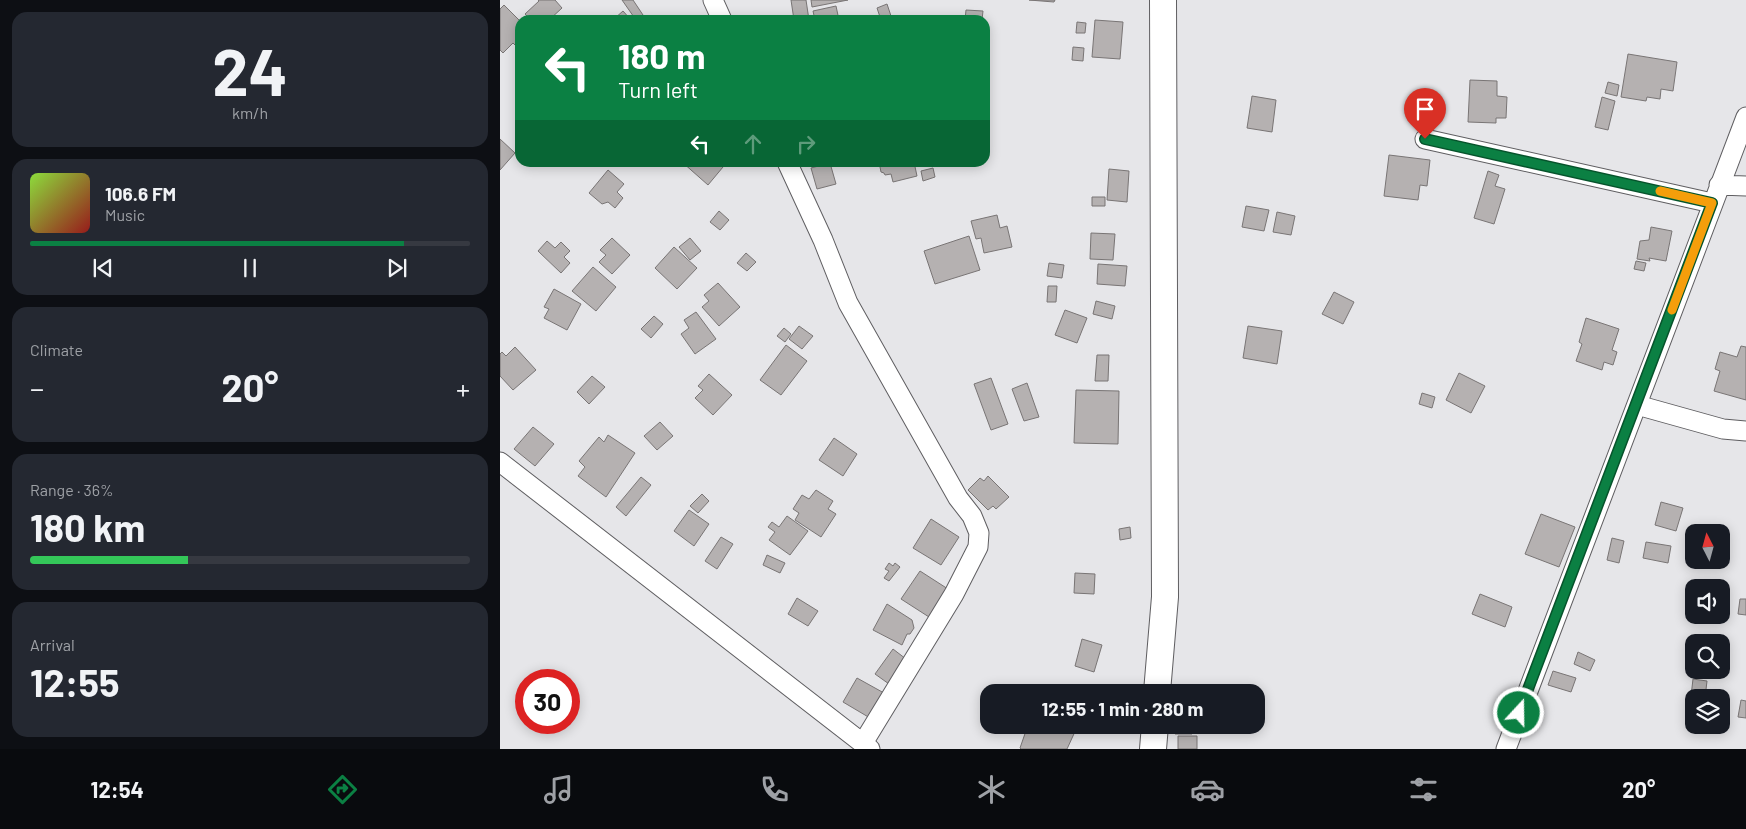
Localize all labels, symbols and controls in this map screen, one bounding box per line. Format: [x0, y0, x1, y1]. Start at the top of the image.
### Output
text: 24 [212, 31, 288, 109]
text: 180 m [618, 34, 706, 76]
icon: left [535, 35, 600, 100]
text: Turn left [618, 76, 698, 102]
pin [1404, 88, 1446, 139]
icon: arrive [1411, 95, 1439, 123]
text: km/h [232, 103, 268, 122]
icon: left [686, 130, 714, 158]
icon: ahead [739, 130, 767, 158]
icon: right [792, 130, 820, 158]
text: 106.6 FM [105, 182, 176, 205]
text: Music [105, 205, 145, 224]
icon: previous [89, 254, 117, 282]
icon: pause [236, 254, 264, 282]
icon: next [383, 254, 411, 282]
text: Climate [30, 340, 83, 359]
text: 20° [221, 364, 279, 410]
text: − [30, 371, 44, 405]
text: + [456, 371, 470, 405]
text: Range · 36% [30, 480, 114, 499]
text: 180 km [30, 504, 145, 550]
north arrow [1685, 524, 1730, 569]
map controls [1685, 524, 1730, 734]
button: sound [1685, 579, 1730, 624]
button: search [1685, 634, 1730, 679]
text: Arrival [30, 635, 75, 654]
text: 12:55 [30, 659, 120, 705]
speed limit sign: 30 [515, 669, 580, 734]
position arrow [1492, 686, 1544, 738]
button: layers [1685, 689, 1730, 734]
text: 12:55 · 1 min · 280 m [1042, 697, 1203, 720]
icon: directions [325, 772, 360, 807]
icon: music [541, 772, 576, 807]
icon: phone [757, 772, 792, 807]
icon: climate [974, 772, 1009, 807]
icon: car [1190, 772, 1225, 807]
icon: filters [1406, 772, 1441, 807]
text: 12:54 [91, 776, 144, 802]
text: 20° [1622, 776, 1655, 802]

